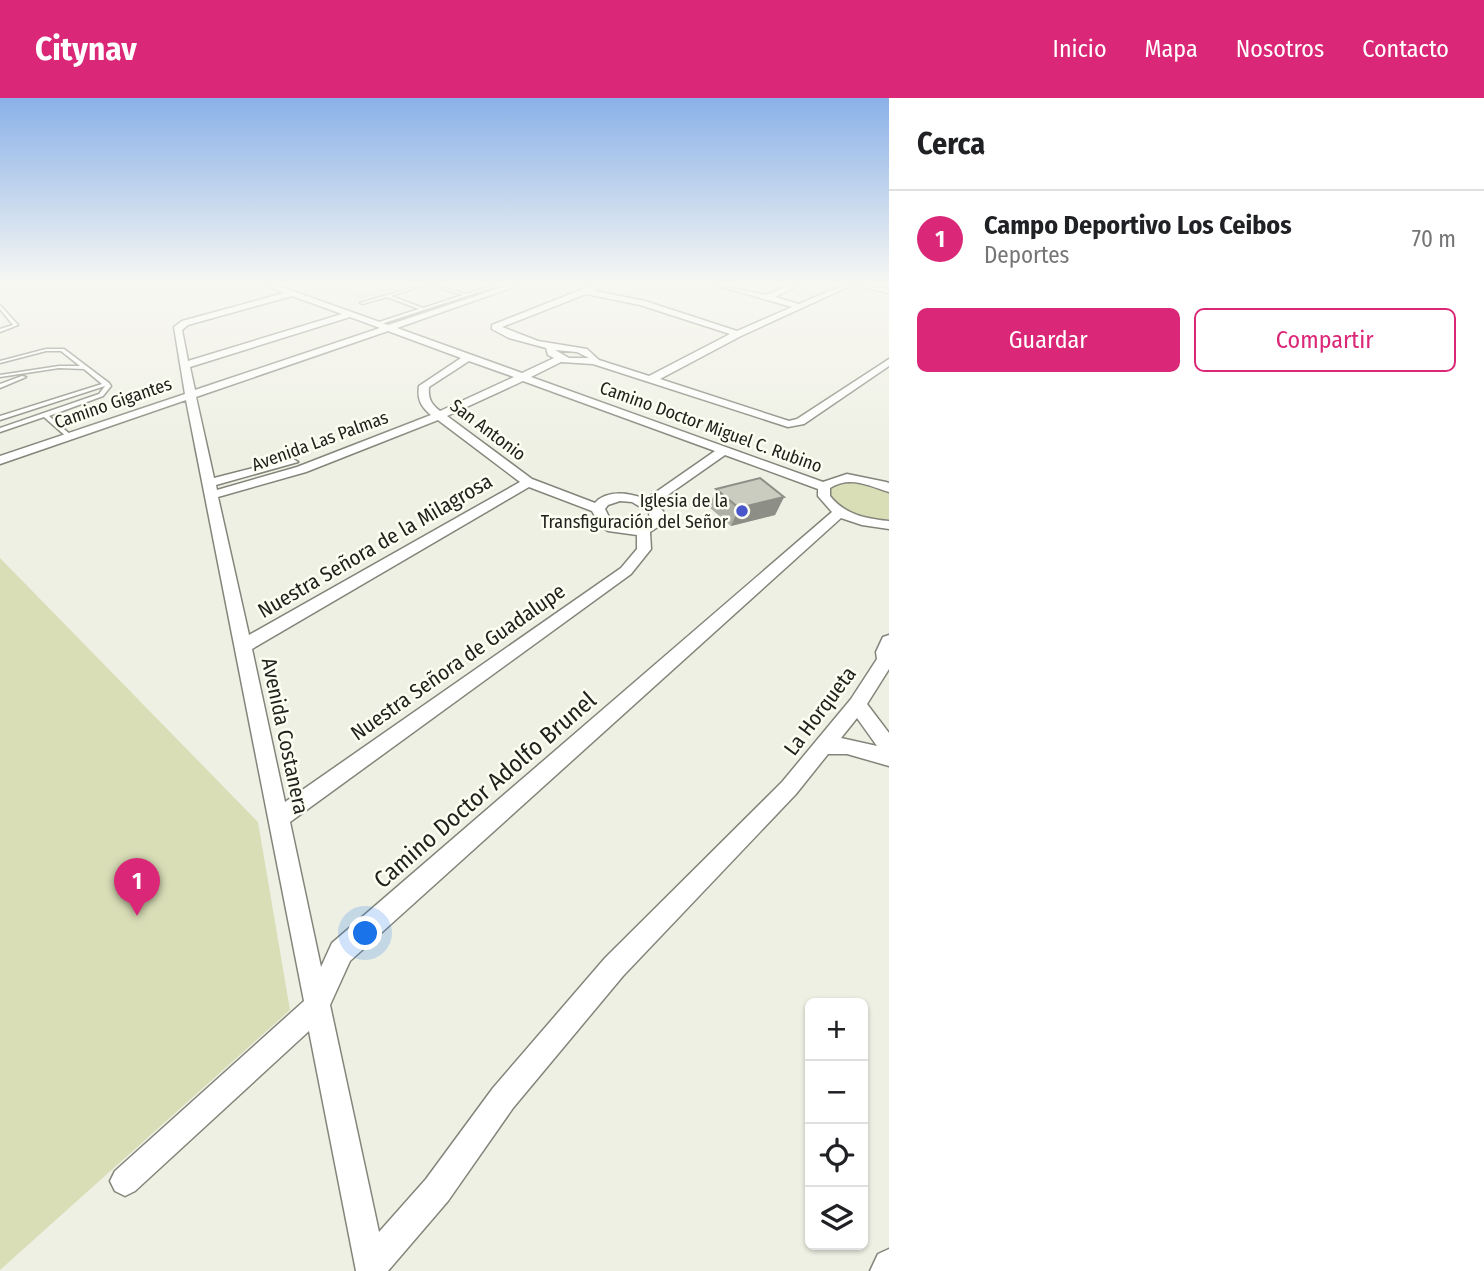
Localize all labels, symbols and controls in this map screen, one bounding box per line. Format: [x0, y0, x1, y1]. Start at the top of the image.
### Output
text: Citynav [35, 29, 137, 69]
text: Inicio [1053, 35, 1107, 63]
text: Mapa [1145, 35, 1198, 63]
text: Nosotros [1236, 35, 1324, 63]
text: Contacto [1362, 35, 1449, 63]
text: Cerca [917, 126, 985, 162]
text: Campo Deportivo Los Ceibos [984, 210, 1292, 241]
text: 1 [935, 225, 945, 253]
text: 70 m [1412, 225, 1456, 253]
text: Deportes [984, 241, 1069, 269]
button: Guardar [917, 308, 1180, 372]
button: Compartir [1194, 308, 1456, 372]
street label: Camino Gigantes [51, 373, 175, 433]
street label: Camino Doctor Miguel C. Rubino [597, 376, 825, 478]
street label: San Antonio [446, 394, 530, 466]
street label: Avenida Las Palmas [249, 406, 392, 476]
street label: Nuestra Señora de la Milagrosa [253, 468, 497, 624]
place label: Iglesia de la Transfiguración del Señor [541, 490, 729, 533]
marker: Iglesia de la Transfiguración del Señor [734, 503, 750, 519]
street label: Nuestra Señora de Guadalupe [346, 578, 570, 746]
street label: Avenida Costanera [256, 655, 314, 817]
street label: La Horqueta [778, 661, 862, 761]
street label: Camino Doctor Adolfo Brunel [368, 686, 602, 894]
pin: 1 [114, 858, 160, 916]
your location [348, 916, 382, 950]
map controls [805, 998, 868, 1250]
button: + [805, 998, 868, 1061]
button: − [805, 1061, 868, 1124]
button: locate [805, 1124, 868, 1187]
button: layers [805, 1187, 868, 1250]

